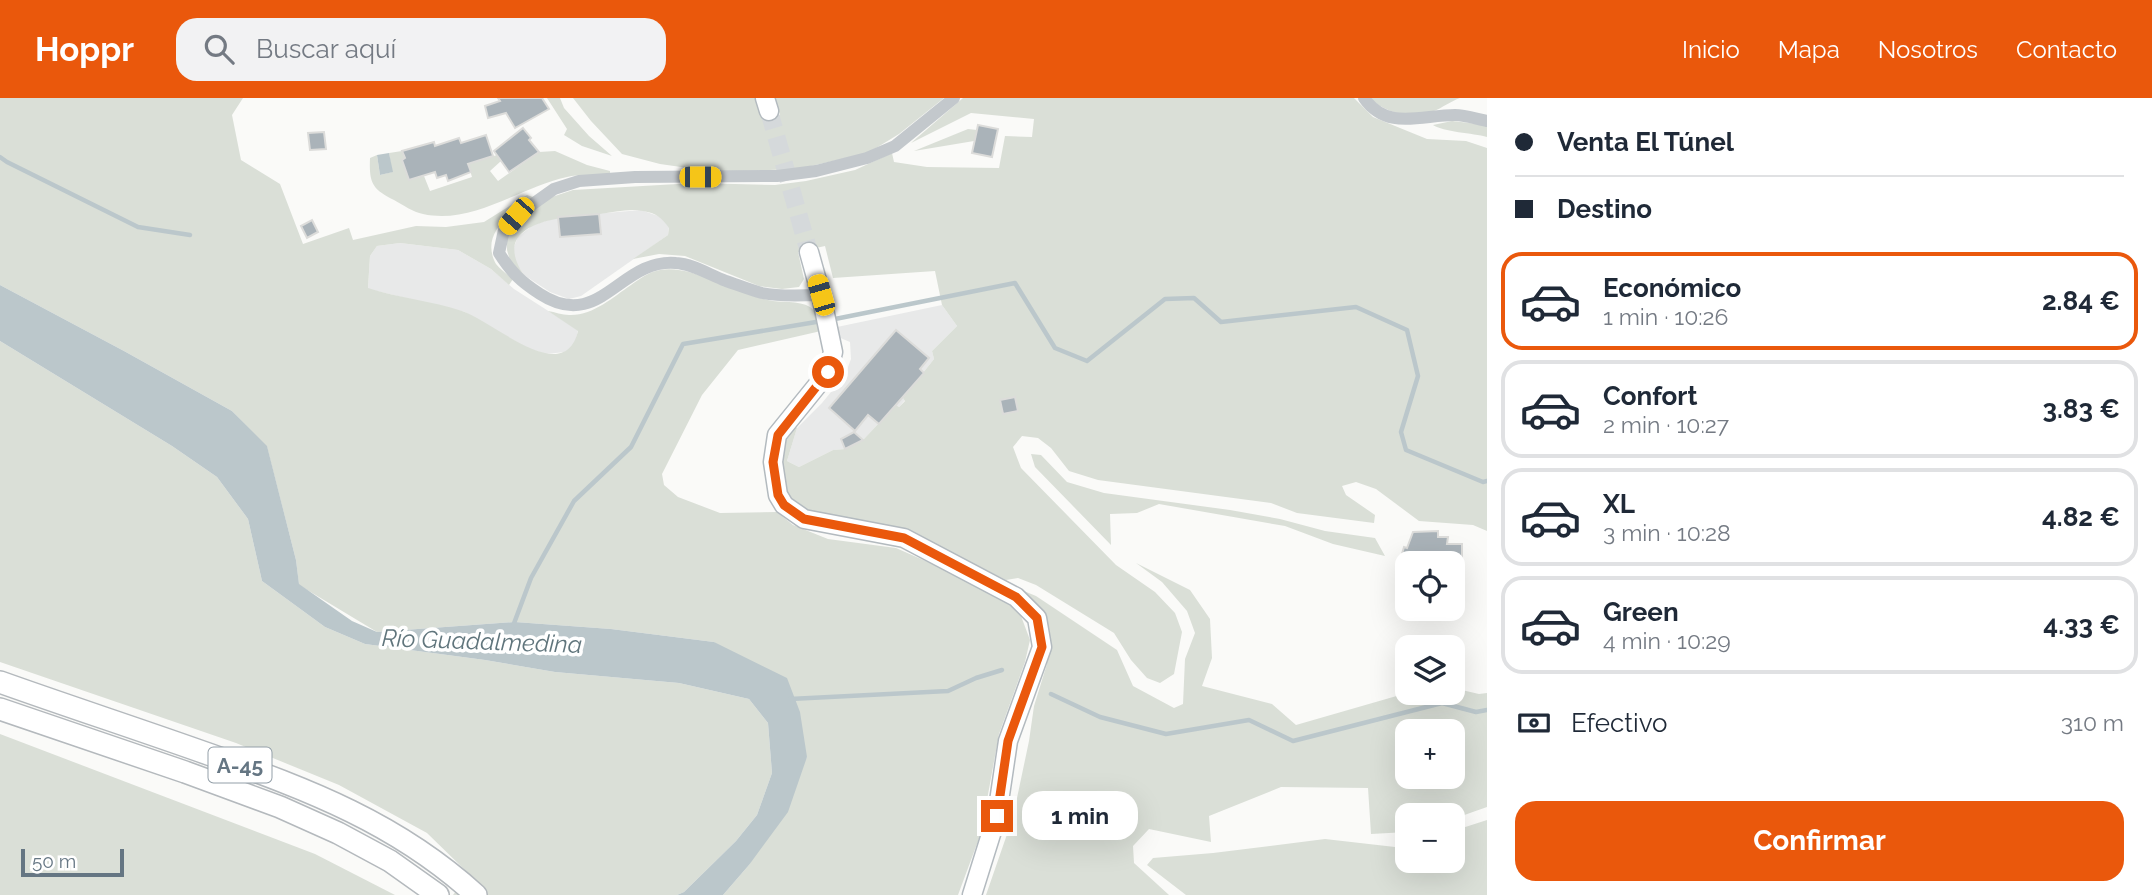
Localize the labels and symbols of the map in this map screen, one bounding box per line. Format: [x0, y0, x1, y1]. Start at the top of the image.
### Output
car [680, 167, 722, 188]
car [495, 193, 538, 239]
car [806, 272, 837, 318]
route start [812, 356, 844, 388]
water label: Río Guadalmedina [381, 623, 583, 659]
road number: A-45 [208, 748, 272, 782]
callout: 1 min [1021, 792, 1137, 840]
route end [981, 800, 1013, 832]
scale bar [21, 846, 124, 878]

